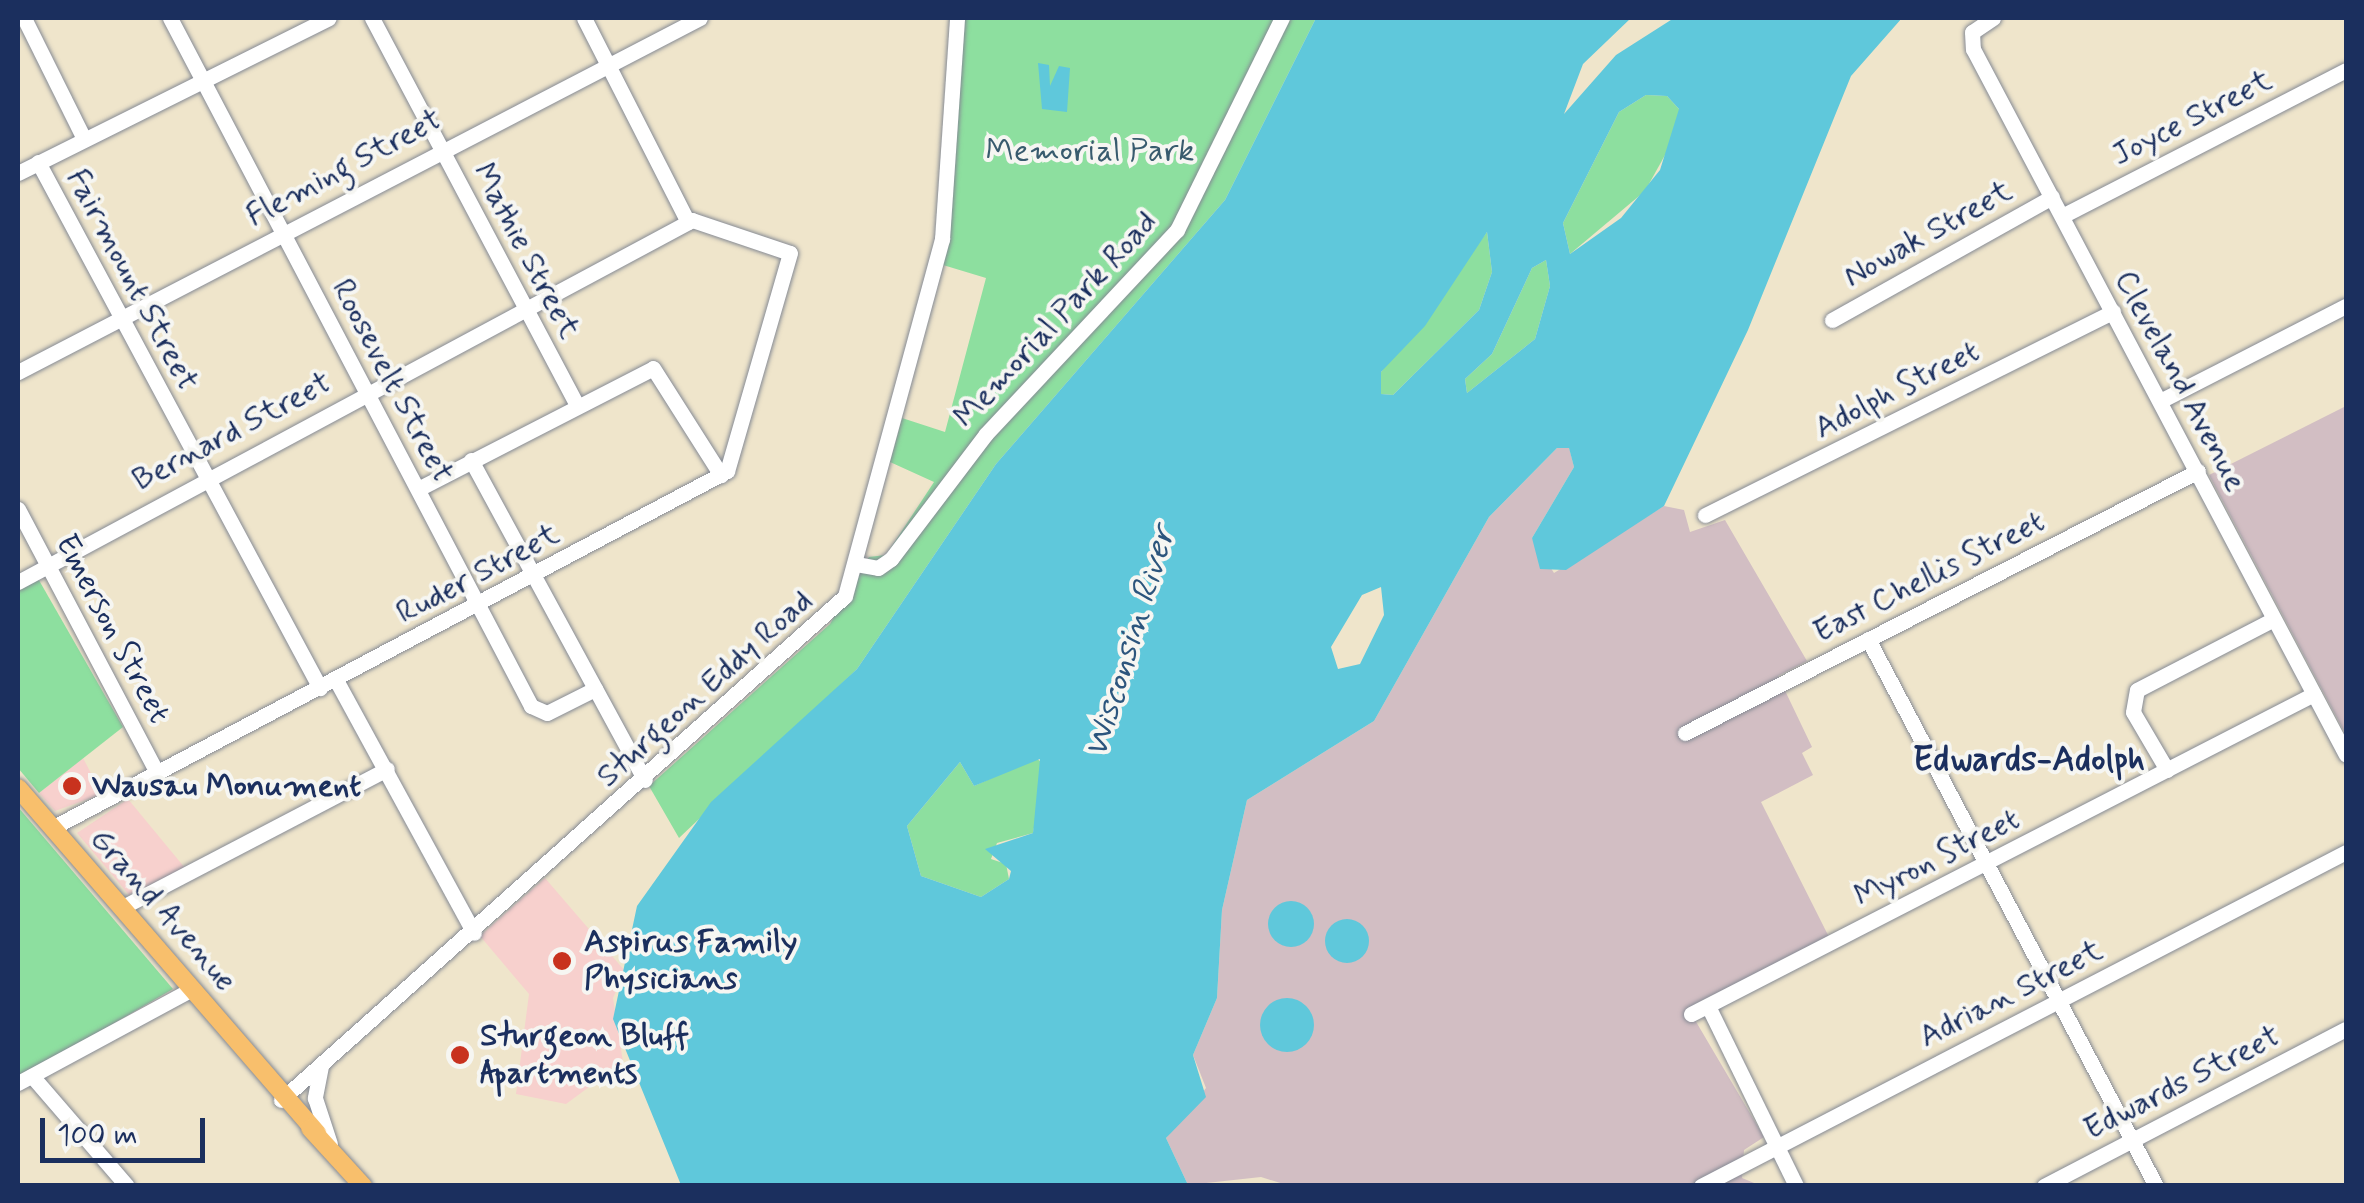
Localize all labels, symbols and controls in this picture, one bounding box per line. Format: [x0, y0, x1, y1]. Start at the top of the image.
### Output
street label: Joyce Street [2106, 61, 2278, 175]
street label: Fleming Street [240, 101, 448, 235]
park label: Memorial Park [986, 132, 1194, 170]
street label: Mathie Street [464, 157, 588, 345]
street label: Fairmount Street [58, 163, 206, 397]
street label: Nowak Street [1837, 172, 2019, 296]
street label: Memorial Park Road [946, 204, 1166, 436]
street label: Cleveland Avenue [2106, 264, 2254, 498]
street label: Roosevelt Street [323, 273, 461, 489]
street label: Adolph Street [1806, 331, 1988, 449]
street label: Bernard Street [127, 364, 337, 500]
street label: East Chellis Street [1805, 501, 2053, 653]
street label: Ruder Street [390, 515, 566, 633]
water label: Wisconsin River [1075, 522, 1185, 762]
street label: Emerson Street [45, 526, 179, 732]
street label: Sturgeon Eddy Road [589, 582, 821, 796]
district label: Edwards-Adolph [1913, 739, 2145, 781]
place label: Wausau Monument [92, 767, 355, 805]
marker: Wausau Monument [61, 775, 83, 797]
street label: Myron Street [1846, 799, 2028, 917]
street label: Grand Avenue [83, 822, 243, 998]
place label: Aspirus Family Physicians [584, 924, 788, 999]
street label: Adrian Street [1913, 931, 2109, 1057]
marker: Aspirus Family Physicians [549, 948, 575, 974]
street label: Edwards Street [2078, 1017, 2286, 1149]
place label: Sturgeon Bluff Apartments [480, 1018, 689, 1093]
marker: Sturgeon Bluff Apartments [449, 1044, 471, 1066]
scale bar [45, 1098, 210, 1160]
text: 100 m [57, 1116, 138, 1155]

